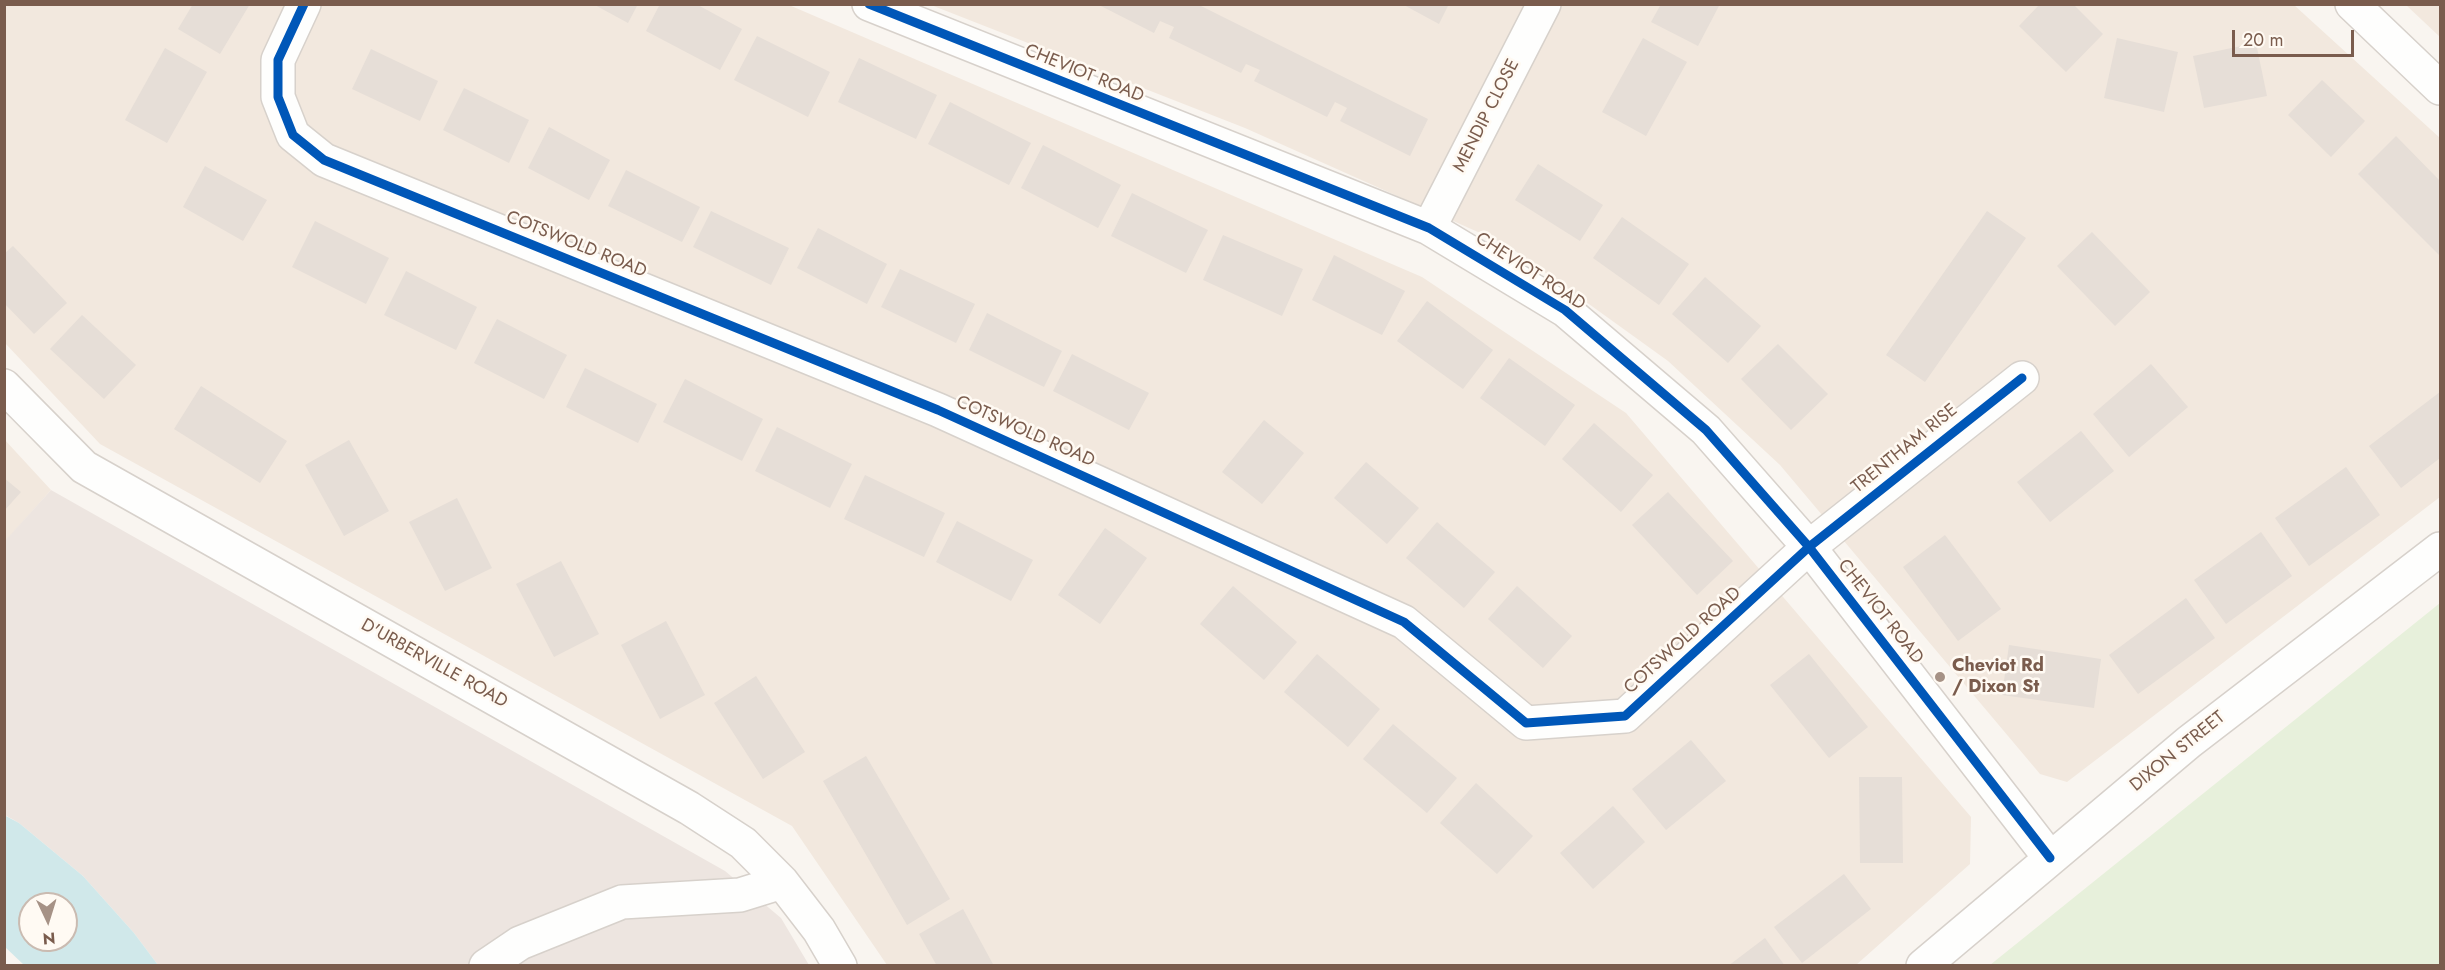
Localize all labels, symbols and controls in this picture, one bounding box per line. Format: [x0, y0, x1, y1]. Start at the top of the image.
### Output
scale bar [2235, 18, 2356, 56]
text: 20 m [2243, 27, 2283, 53]
street label: CHEVIOT ROAD [1021, 40, 1147, 108]
street label: MENDIP CLOSE [1449, 56, 1525, 176]
street label: COTSWOLD ROAD [503, 207, 649, 283]
street label: CHEVIOT ROAD [1471, 228, 1589, 316]
street label: COTSWOLD ROAD [952, 392, 1098, 472]
street label: TRENTHAM RISE [1848, 400, 1962, 498]
street label: CHEVIOT ROAD [1832, 555, 1928, 669]
street label: COTSWOLD ROAD [1620, 583, 1746, 699]
street label: D'URBERVILLE ROAD [357, 615, 511, 713]
place label: Cheviot Rd / Dixon St [1952, 656, 2044, 698]
marker: Cheviot Rd / Dixon St [1933, 670, 1947, 684]
street label: DIXON STREET [2126, 707, 2230, 797]
north arrow [18, 892, 78, 952]
text: N [42, 927, 56, 950]

